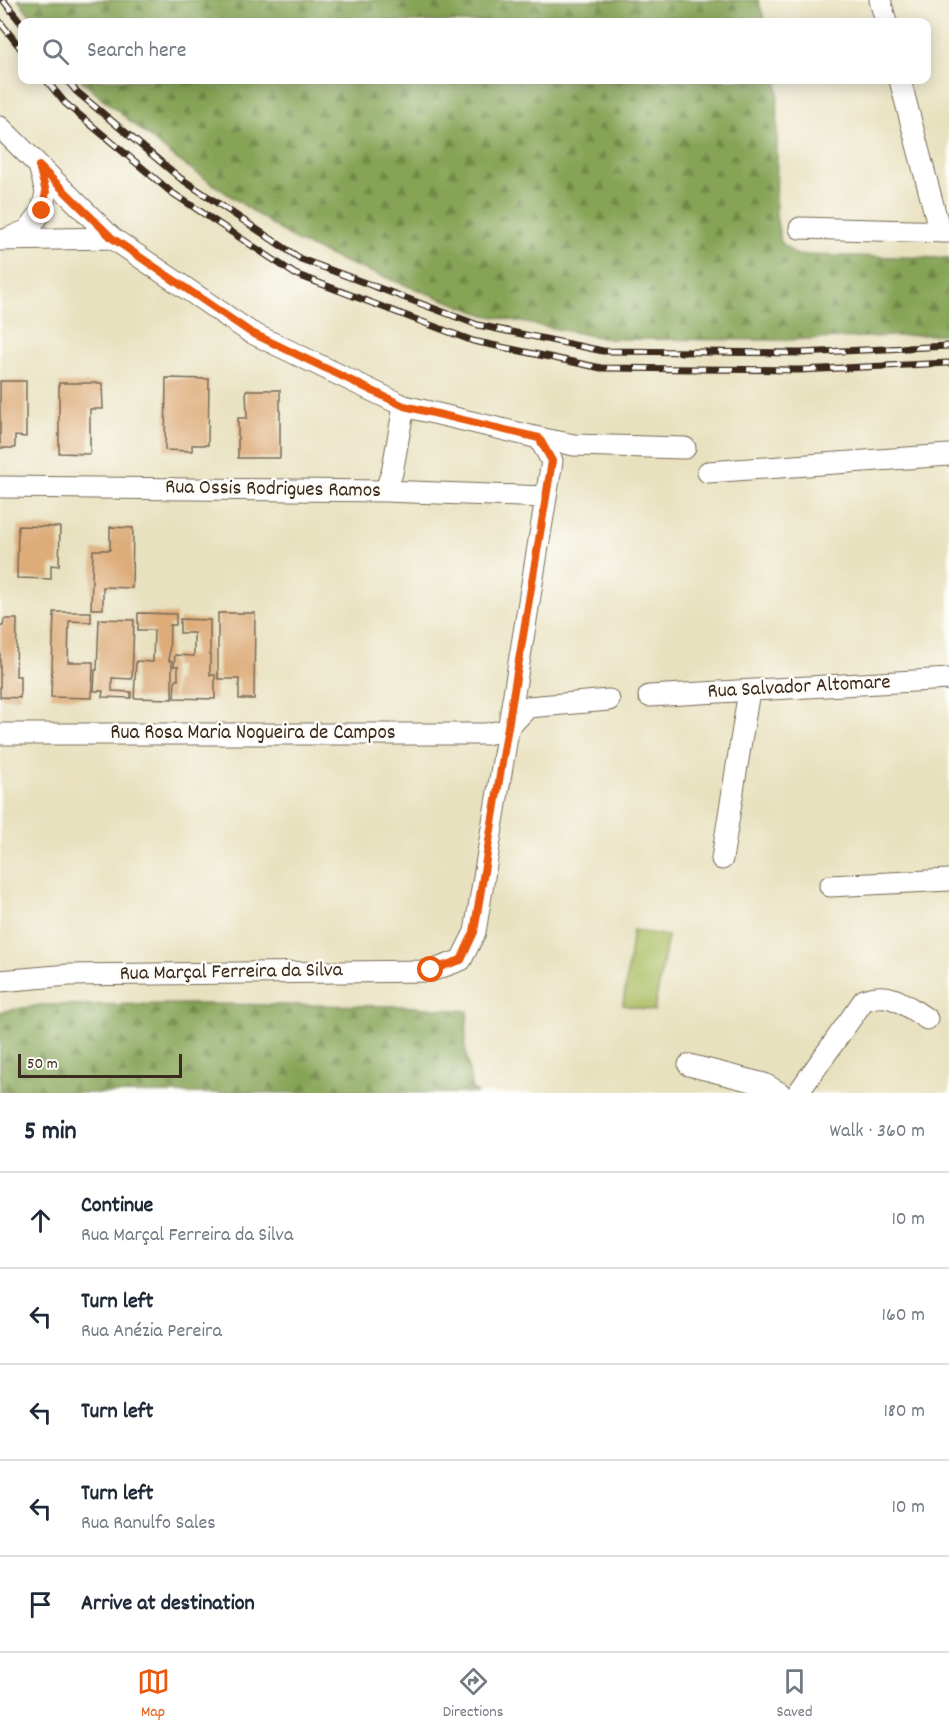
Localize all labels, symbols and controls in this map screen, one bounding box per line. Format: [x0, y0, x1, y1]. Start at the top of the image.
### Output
search box [18, 18, 931, 84]
icon: search [39, 35, 72, 68]
text: Search here [87, 36, 186, 67]
route end [28, 197, 54, 223]
street label: Rua Ossis Rodrigues Ramos [165, 473, 381, 507]
street label: Rua Salvador Altomare [707, 668, 891, 708]
street label: Rua Rosa Maria Nogueira de Campos [110, 719, 396, 749]
street label: Rua Marçal Ferreira da Silva [119, 956, 344, 990]
route start [417, 956, 443, 982]
scale bar [18, 1051, 182, 1078]
text: 50 m [27, 1053, 58, 1076]
text: 5 min [24, 1114, 77, 1151]
text: Walk · 360 m [830, 1118, 925, 1146]
text: Continue [81, 1191, 153, 1222]
icon: ahead [24, 1204, 57, 1237]
text: 10 m [891, 1206, 925, 1234]
text: Rua Marçal Ferreira da Silva [81, 1222, 293, 1250]
text: Turn left [81, 1287, 153, 1318]
icon: left [24, 1300, 57, 1333]
text: 160 m [882, 1302, 925, 1330]
text: Rua Anézia Pereira [81, 1318, 222, 1346]
icon: left [24, 1396, 57, 1429]
text: Turn left [81, 1397, 153, 1428]
text: 180 m [883, 1398, 925, 1426]
text: Turn left [81, 1479, 153, 1510]
icon: left [24, 1492, 57, 1525]
text: 10 m [891, 1494, 925, 1522]
text: Rua Ranulfo Sales [81, 1510, 216, 1538]
icon: arrive [24, 1588, 57, 1621]
text: Arrive at destination [81, 1589, 255, 1620]
tab: Map [137, 1665, 170, 1724]
tab: Directions [443, 1665, 503, 1724]
tab: Saved [777, 1665, 812, 1724]

